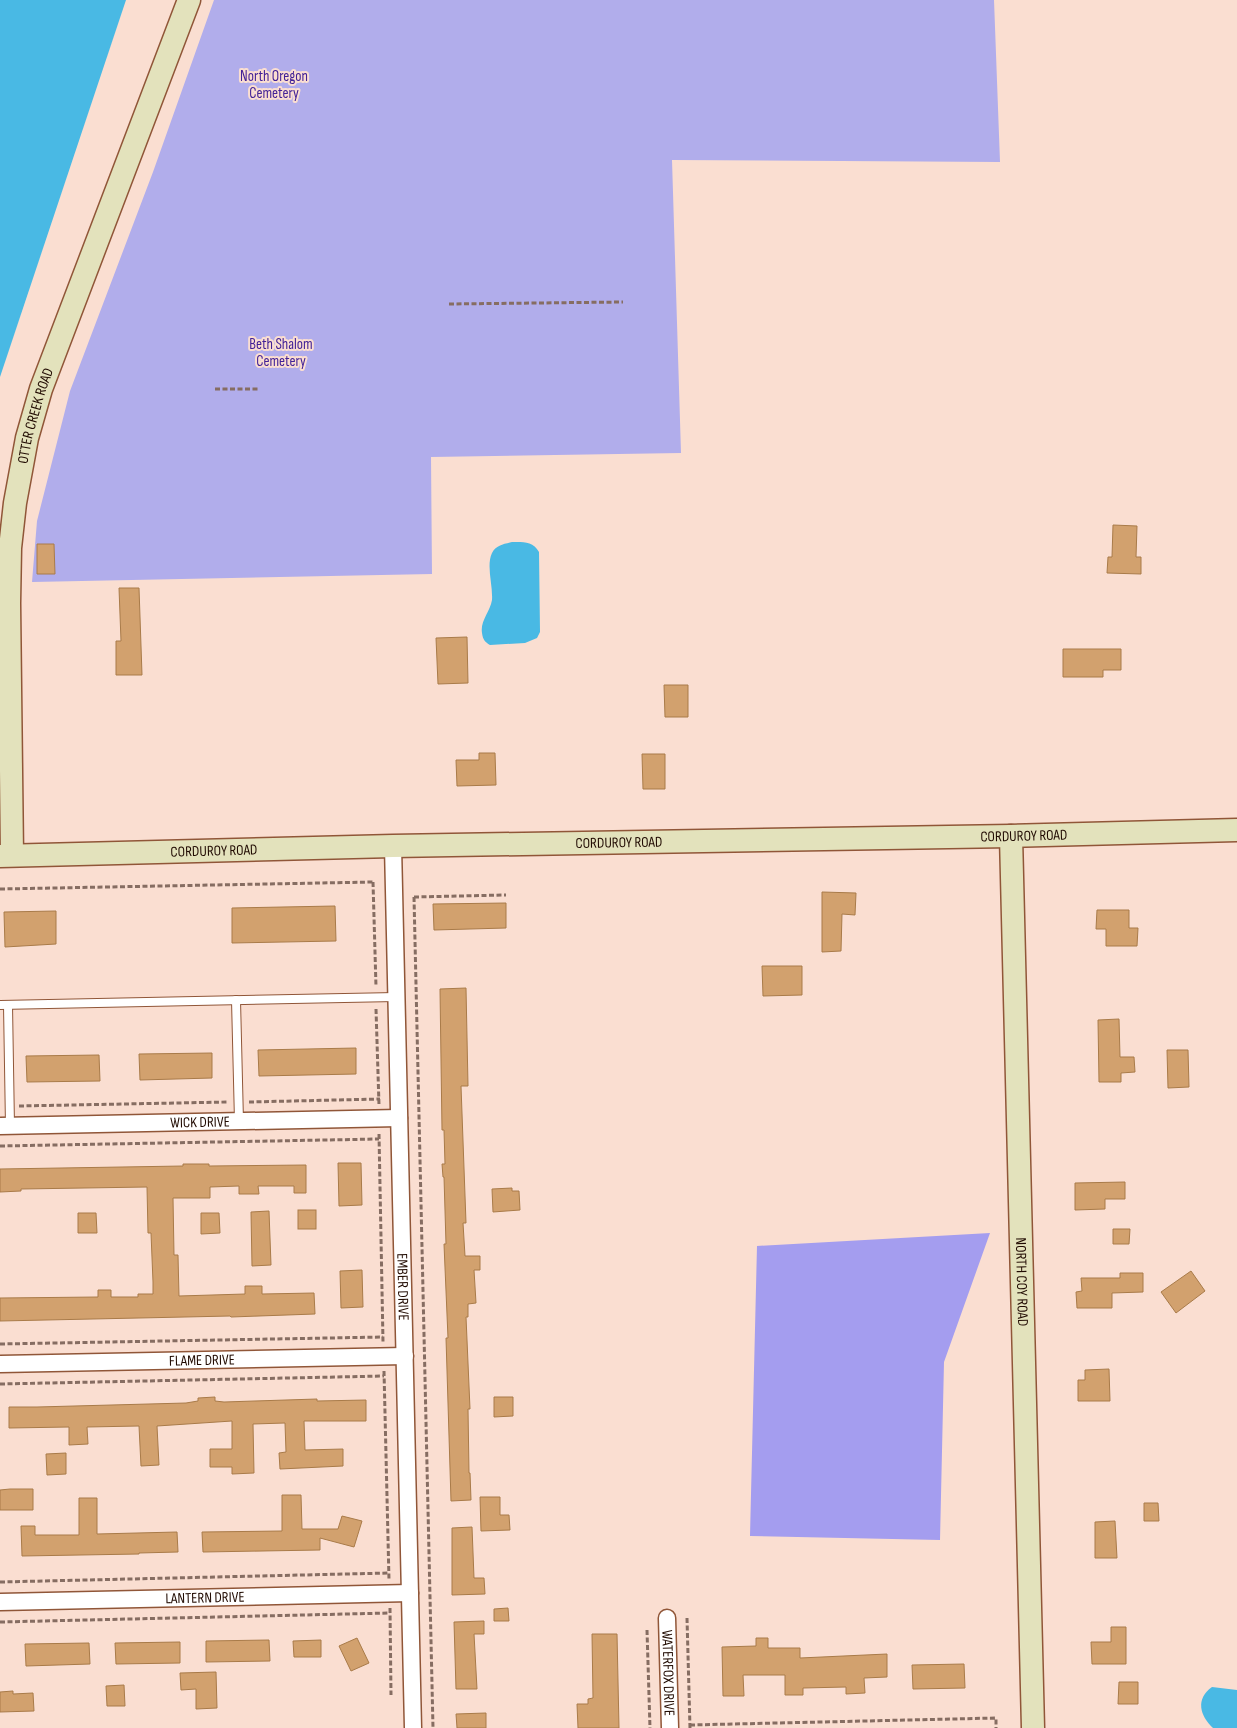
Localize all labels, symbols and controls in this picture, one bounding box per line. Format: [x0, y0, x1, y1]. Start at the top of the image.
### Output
park label: North Oregon Cemetery [240, 67, 308, 103]
park label: Beth Shalom Cemetery [249, 335, 313, 371]
street label: OTTER CREEK ROAD [13, 365, 58, 465]
street label: CORDUROY ROAD [980, 826, 1068, 846]
street label: CORDUROY ROAD [575, 833, 662, 853]
street label: CORDUROY ROAD [170, 840, 258, 862]
street label: WICK DRIVE [170, 1112, 230, 1133]
street label: NORTH COY ROAD [1011, 1237, 1032, 1327]
street label: EMBER DRIVE [392, 1253, 413, 1321]
street label: FLAME DRIVE [169, 1350, 235, 1371]
street label: LANTERN DRIVE [165, 1588, 245, 1608]
street label: WATERFOX DRIVE [657, 1630, 679, 1716]

